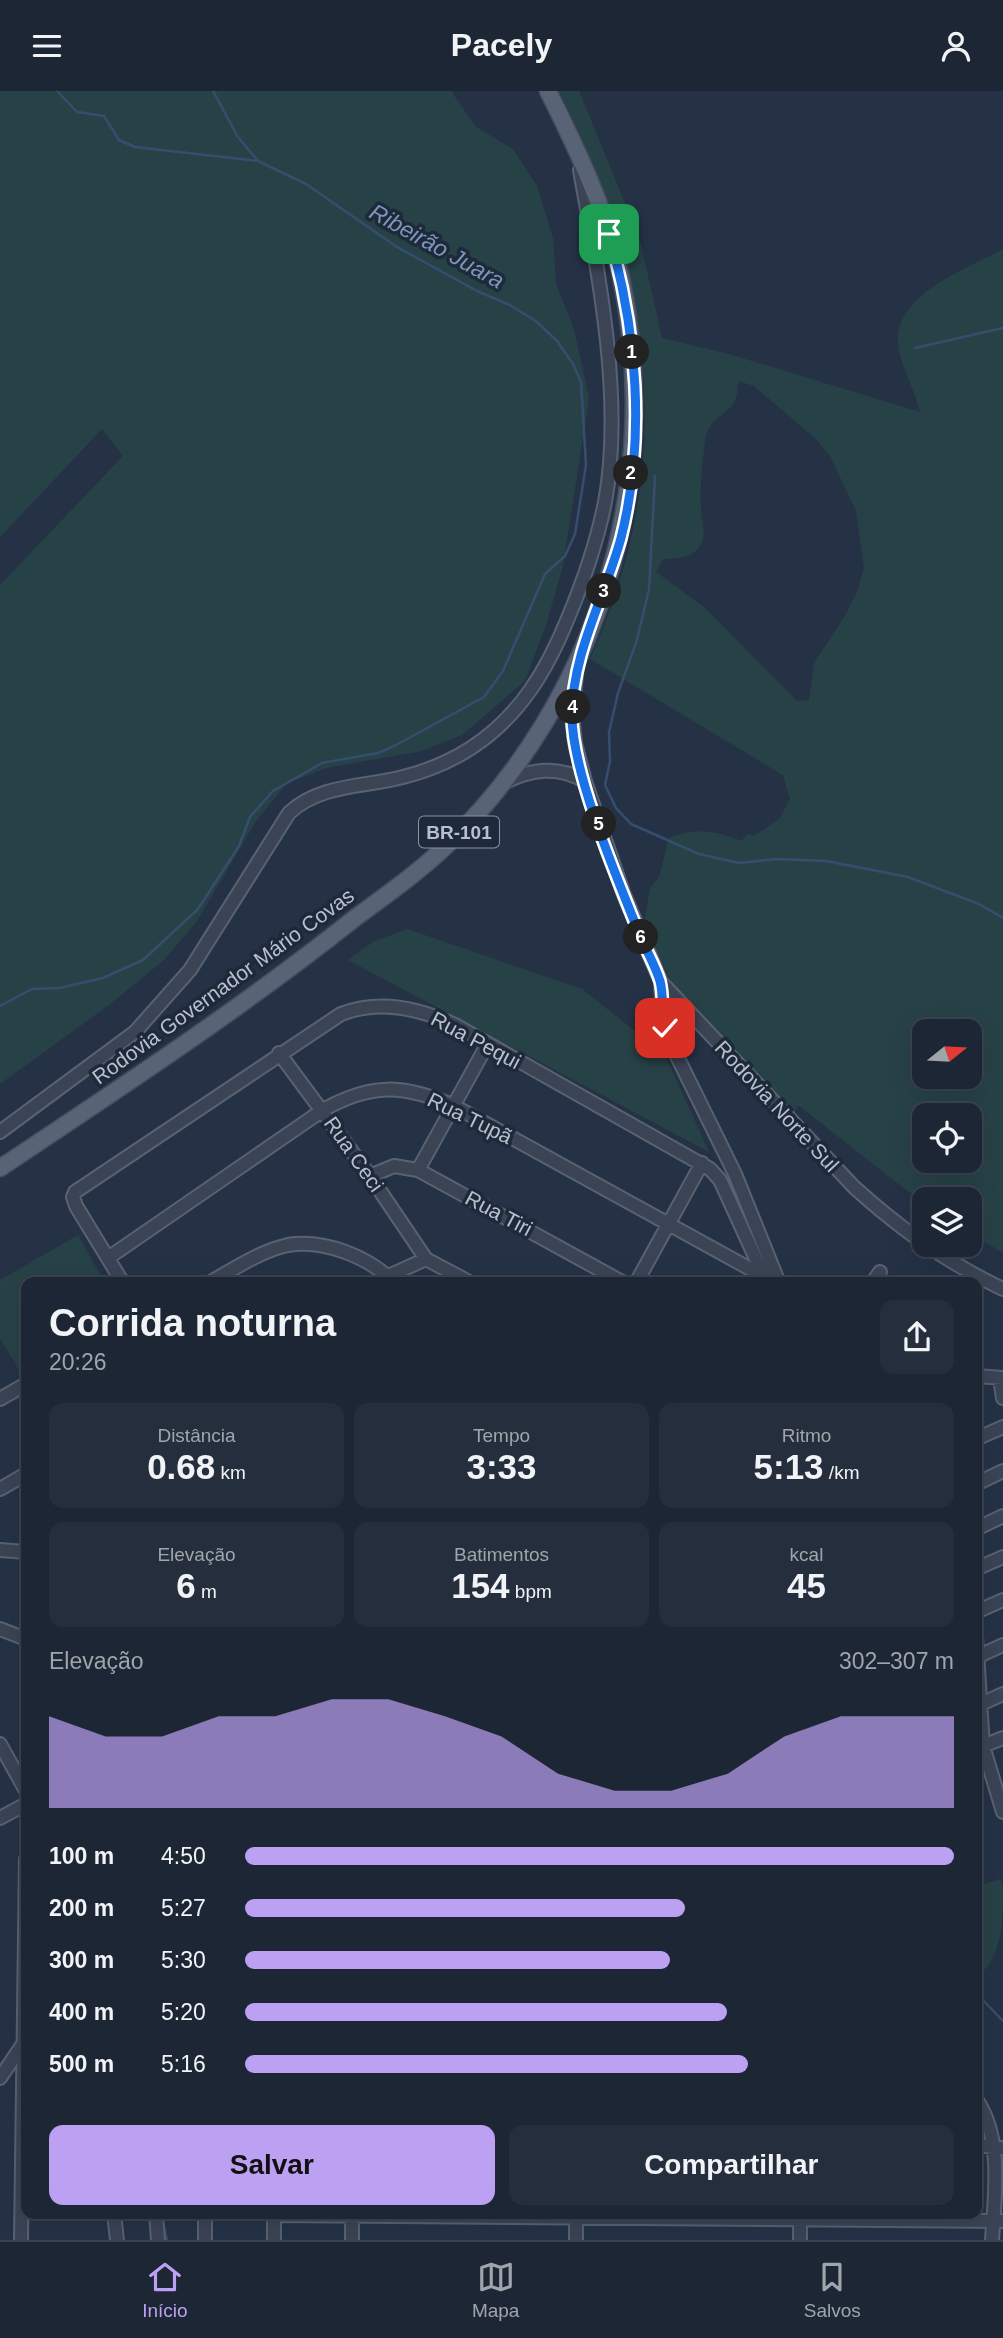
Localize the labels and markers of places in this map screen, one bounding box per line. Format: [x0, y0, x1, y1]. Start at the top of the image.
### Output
pin [579, 204, 639, 264]
pin: 1 [614, 335, 650, 369]
pin: 2 [614, 455, 648, 491]
pin: 3 [586, 573, 622, 609]
pin: 4 [556, 689, 590, 725]
pin: 5 [582, 807, 616, 841]
pin: 6 [624, 919, 658, 955]
pin [635, 998, 695, 1058]

